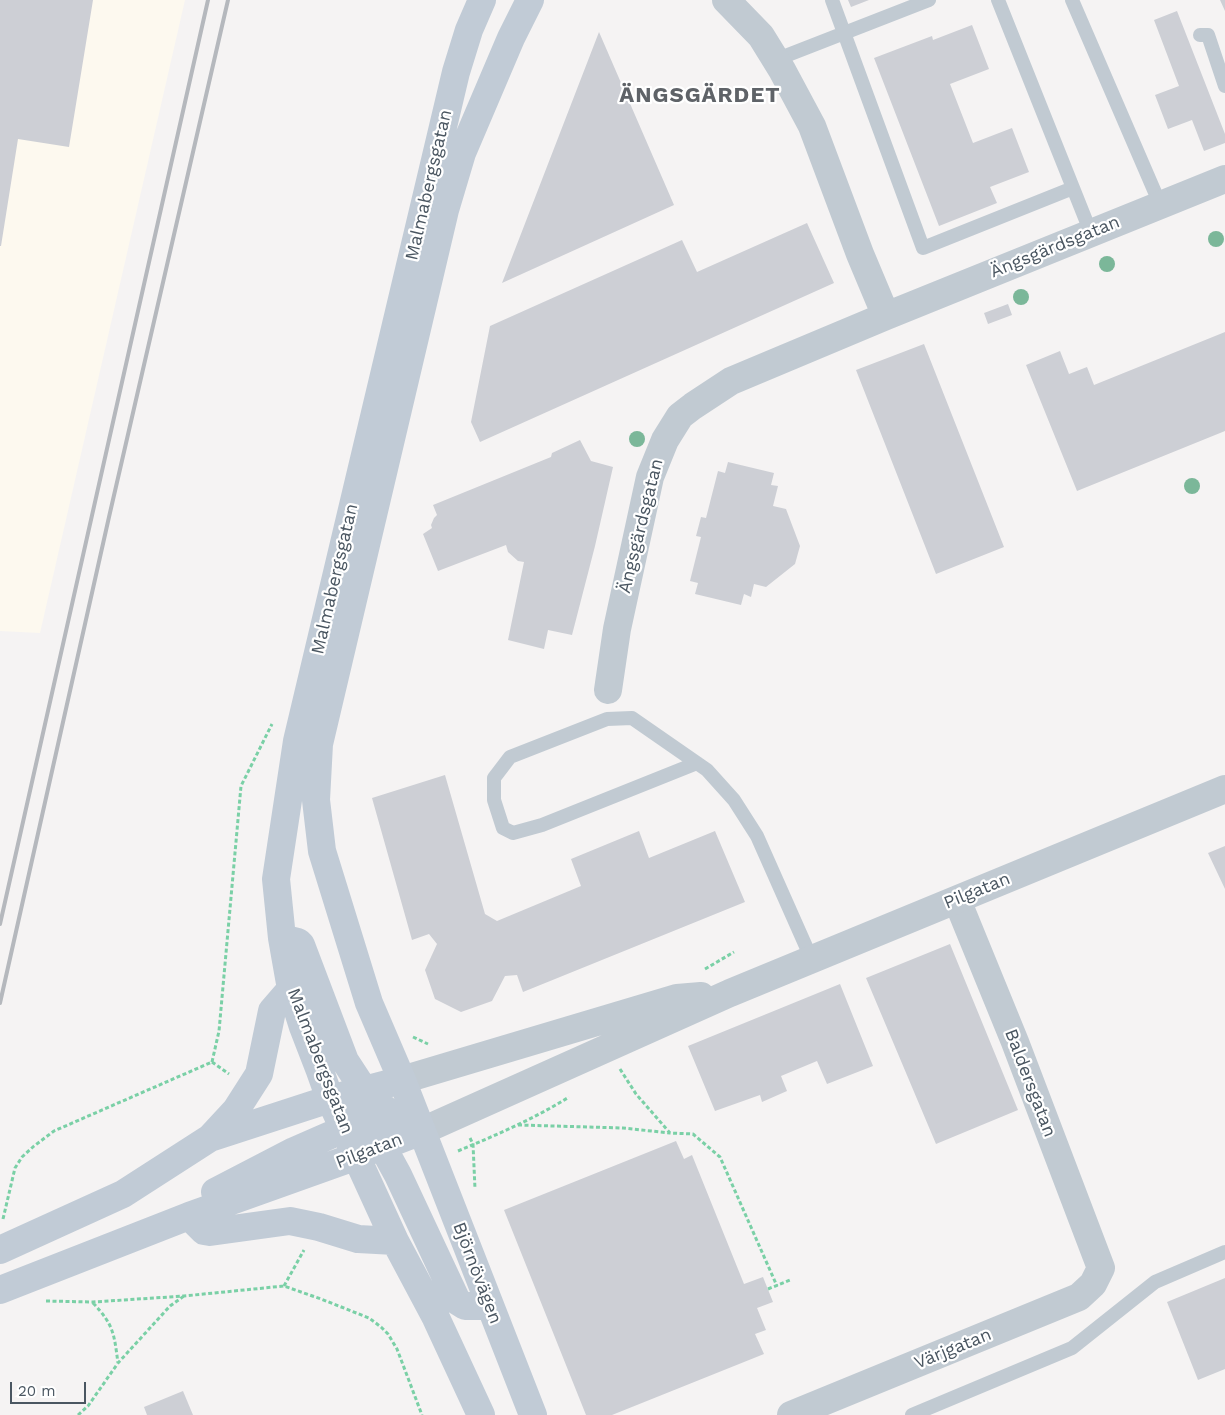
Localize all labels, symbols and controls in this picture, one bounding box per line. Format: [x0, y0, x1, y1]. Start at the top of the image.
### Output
district label: ÄNGSGÄRDET [618, 83, 782, 109]
street label: Malmabergsgatan [401, 107, 457, 263]
street label: Ängsgärdsgatan [987, 211, 1123, 283]
street label: Ängsgärdsgatan [614, 456, 668, 596]
street label: Malmabergsgatan [307, 501, 363, 657]
street label: Pilgatan [941, 868, 1013, 914]
street label: Malmabergsgatan [282, 985, 358, 1137]
street label: Baldersgatan [1000, 1026, 1060, 1140]
street label: Pilgatan [333, 1128, 405, 1174]
street label: Björnövägen [448, 1219, 506, 1327]
street label: Värjgatan [911, 1324, 995, 1374]
scale bar [12, 1372, 89, 1404]
text: 20 m [18, 1382, 56, 1400]

